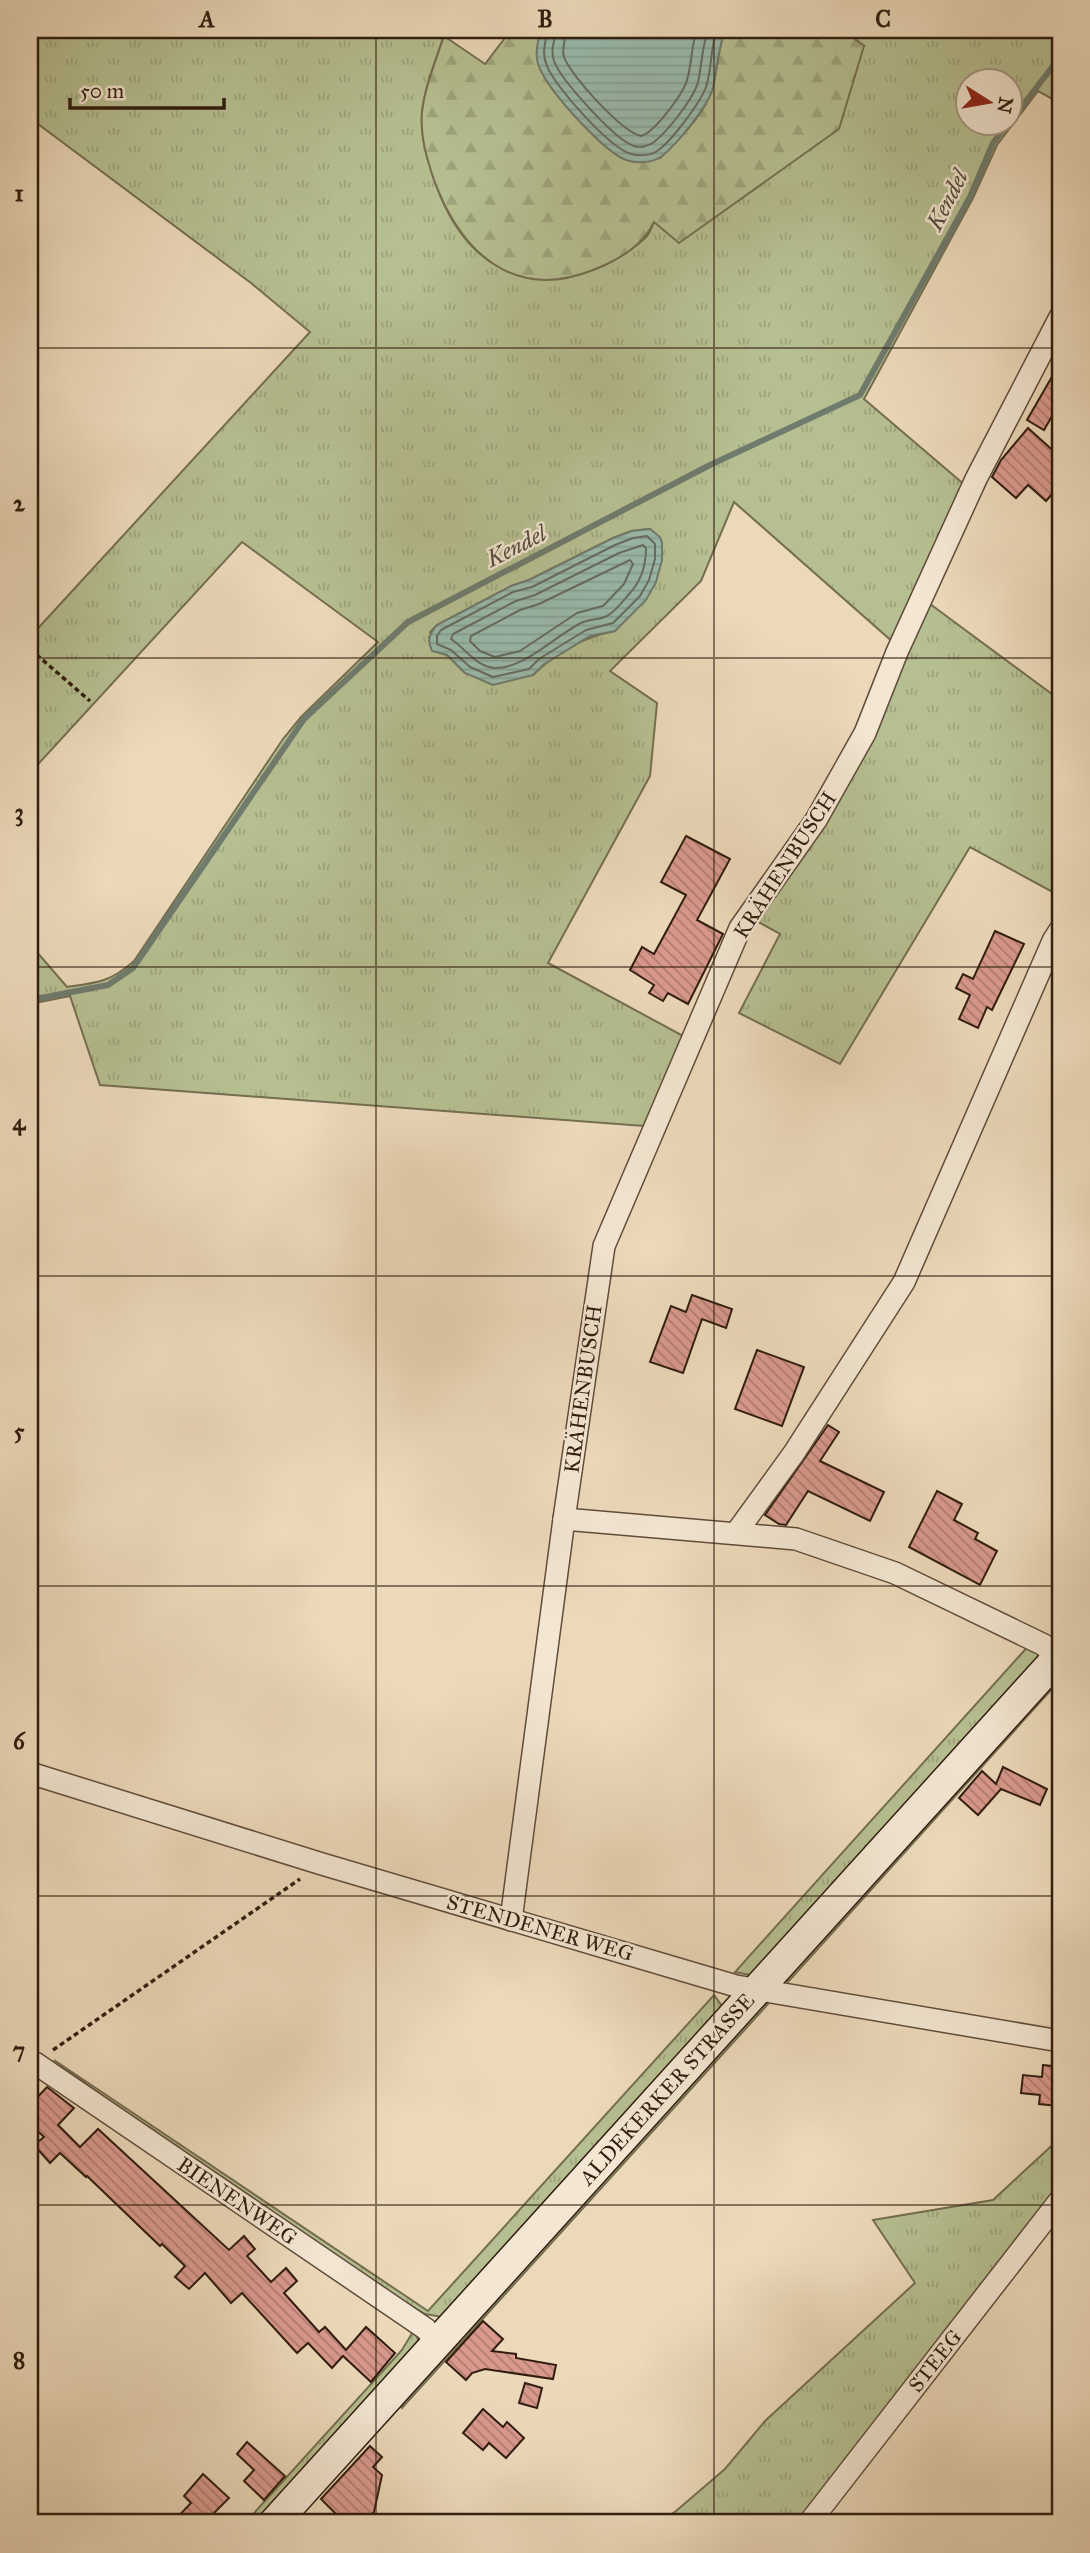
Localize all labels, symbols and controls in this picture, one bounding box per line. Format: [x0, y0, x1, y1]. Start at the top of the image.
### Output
text: A [197, 5, 215, 33]
text: B [537, 5, 553, 33]
text: C [875, 5, 891, 33]
scale bar [70, 66, 224, 110]
north arrow [954, 66, 1024, 136]
text: 50 m [80, 78, 125, 104]
text: N [992, 95, 1018, 115]
water label: Kendel [920, 164, 975, 236]
text: 1 [14, 179, 24, 207]
text: 2 [13, 489, 25, 517]
water label: Kendel [480, 518, 552, 573]
street label: KRÄHENBUSCH [728, 787, 842, 943]
text: 3 [14, 798, 24, 827]
text: 4 [13, 1108, 27, 1136]
street label: KRÄHENBUSCH [558, 1303, 608, 1475]
text: 5 [14, 1417, 25, 1445]
text: 6 [13, 1727, 26, 1755]
street label: STENDENER WEG [444, 1889, 636, 1967]
street label: ALDEKERKER STRASSE [573, 1988, 760, 2191]
text: 7 [13, 2036, 25, 2064]
street label: BIENENWEG [172, 2151, 302, 2251]
street label: STEEG [903, 2325, 967, 2397]
text: 8 [13, 2346, 25, 2374]

